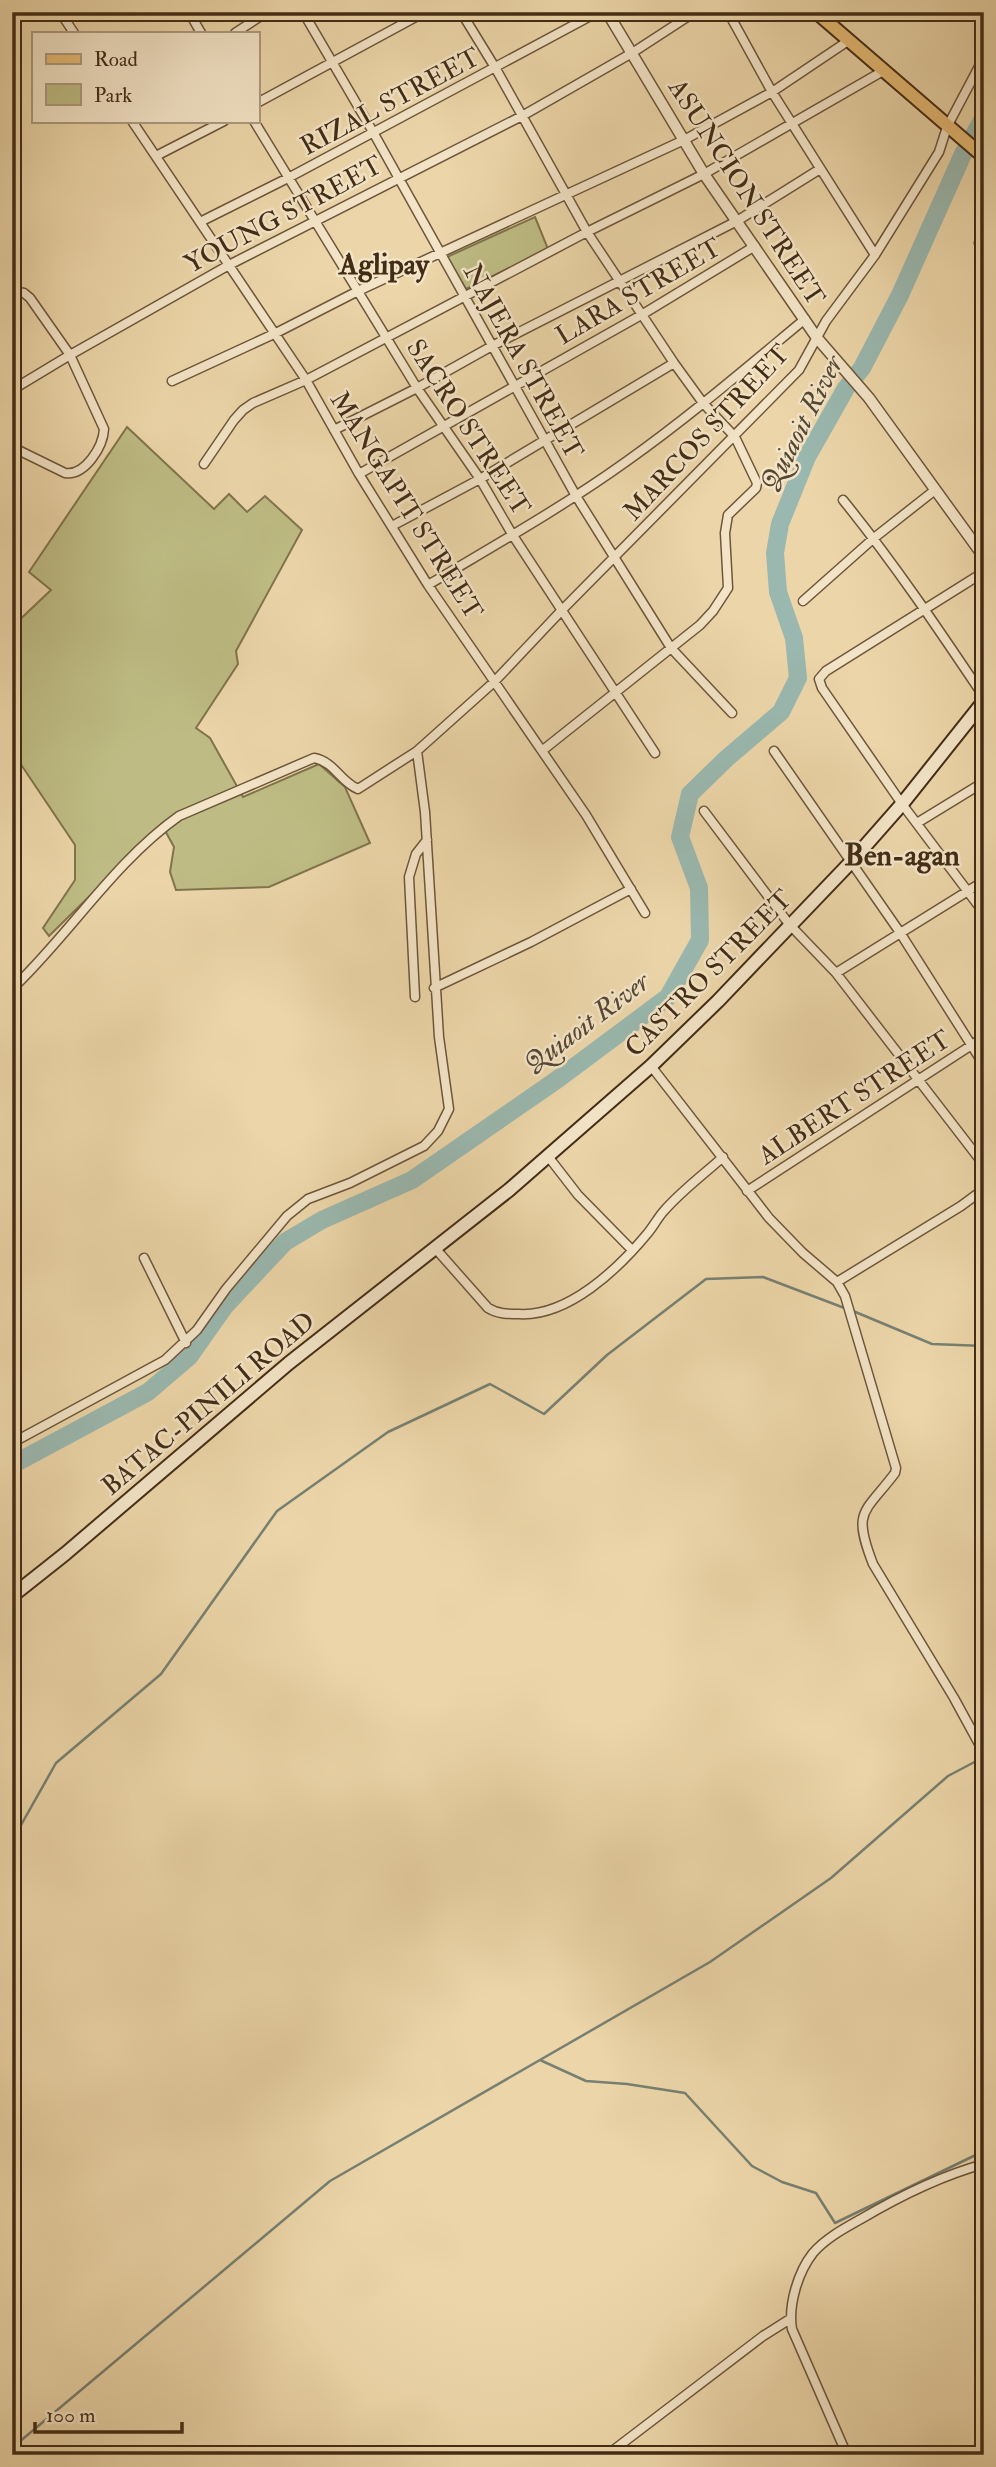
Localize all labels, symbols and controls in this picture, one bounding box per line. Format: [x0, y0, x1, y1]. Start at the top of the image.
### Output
legend [32, 32, 259, 122]
street label: RIZAL STREET [295, 41, 486, 163]
text: Road [94, 46, 139, 73]
street label: ASUNCION STREET [660, 72, 831, 312]
text: Park [94, 82, 132, 109]
street label: YOUNG STREET [179, 149, 388, 280]
street label: LARA STREET [550, 232, 727, 352]
district label: Aglipay [337, 246, 431, 283]
street label: NAJERA STREET [456, 258, 590, 465]
street label: SACRO STREET [399, 333, 537, 522]
street label: MARCOS STREET [617, 338, 797, 527]
water label: Quiaoit River [753, 348, 852, 497]
street label: MANGAPIT STREET [323, 386, 489, 625]
district label: Ben-agan [844, 837, 960, 874]
street label: CASTRO STREET [618, 883, 799, 1064]
water label: Quiaoit River [517, 964, 658, 1082]
street label: ALBERT STREET [751, 1024, 957, 1173]
street label: BATAC-PINILI ROAD [96, 1305, 322, 1502]
scale bar [35, 2390, 182, 2434]
text: 100 m [46, 2402, 96, 2429]

